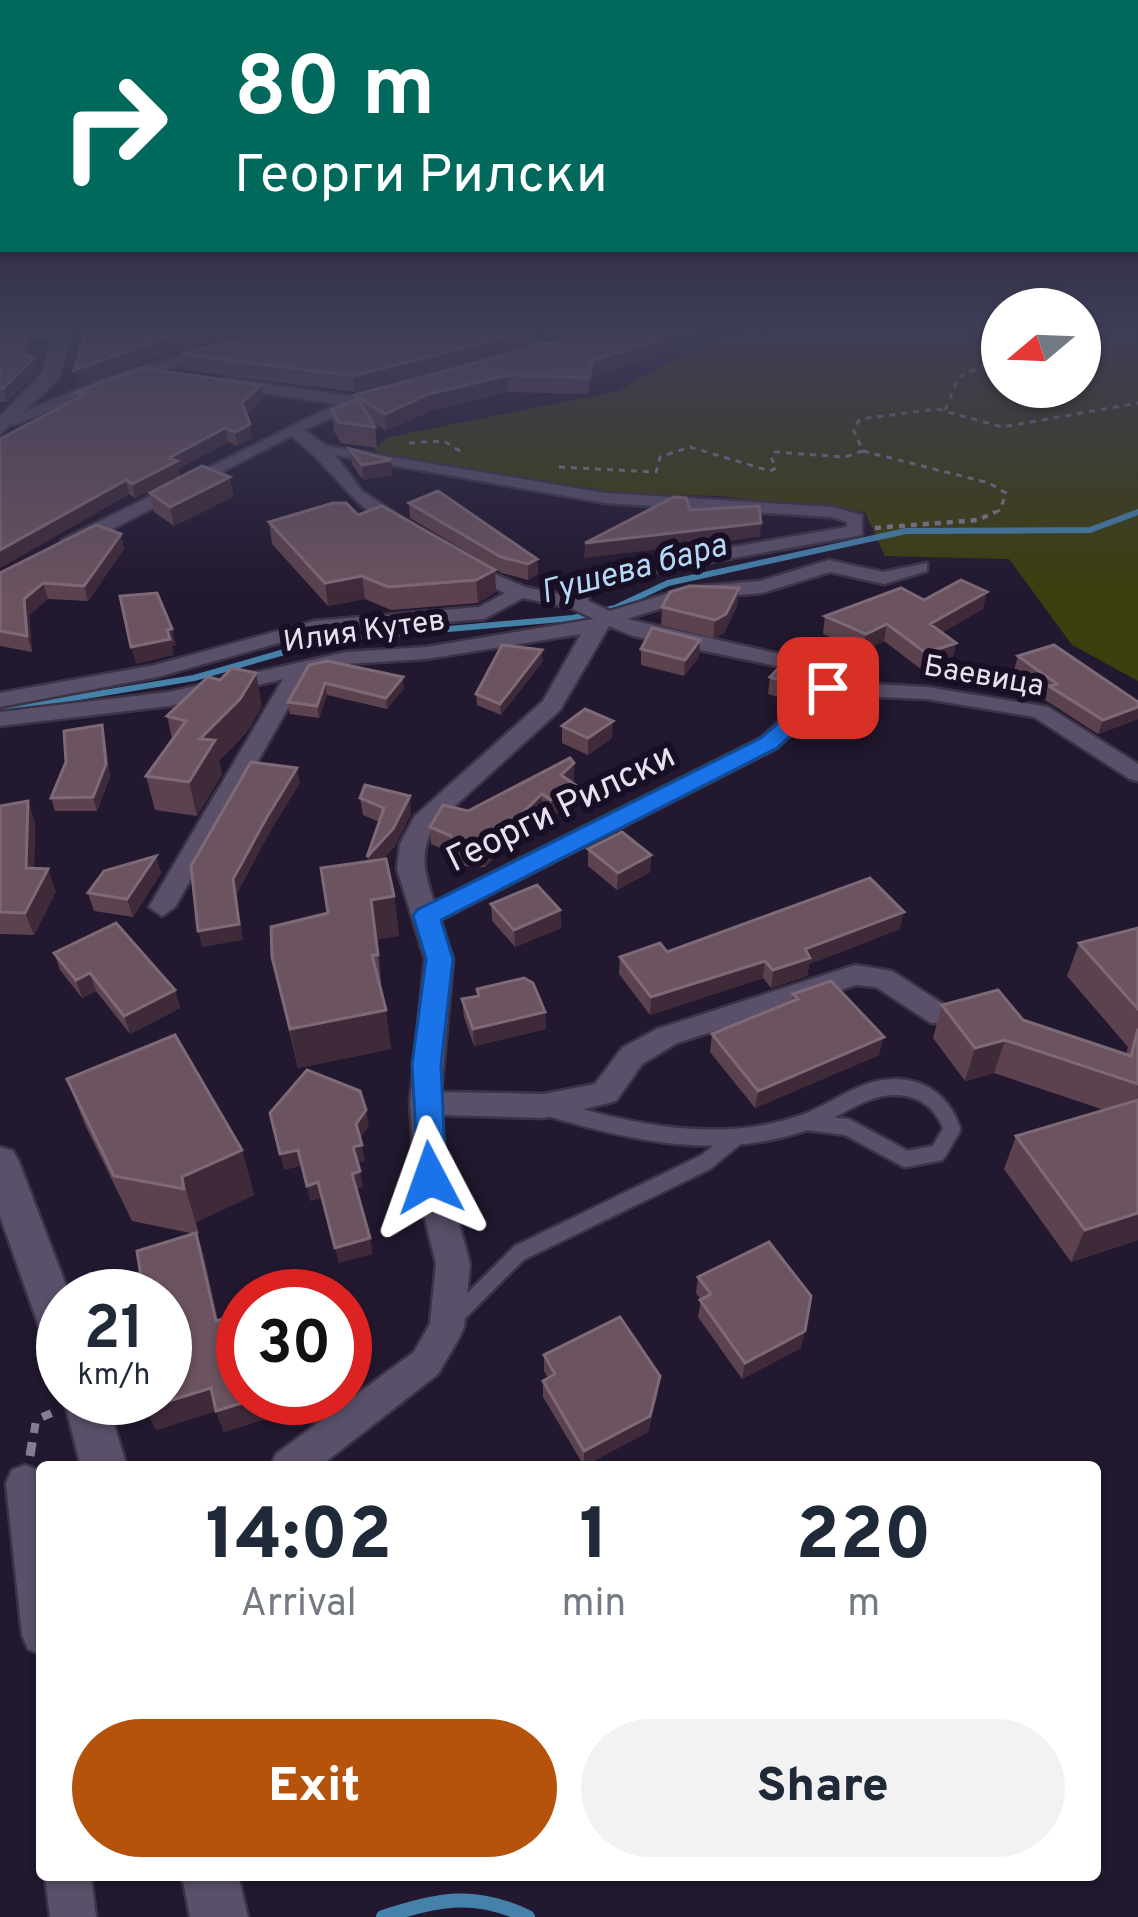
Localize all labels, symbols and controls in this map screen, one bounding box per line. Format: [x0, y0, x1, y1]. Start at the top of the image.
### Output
text: 80 m [234, 39, 435, 145]
icon: right [36, 48, 192, 204]
text: Георги Рилски [234, 143, 608, 212]
north arrow [981, 288, 1101, 408]
map controls [981, 288, 1101, 408]
water label: Гушева бара [537, 526, 731, 616]
street label: Илия Кутев [281, 603, 448, 662]
pin [777, 637, 879, 739]
street label: Баевица [921, 649, 1047, 706]
icon: arrive [795, 655, 861, 721]
street label: Георги Рилски [440, 734, 684, 885]
position arrow [367, 1115, 493, 1241]
speed limit sign: 30 [216, 1269, 372, 1425]
text: 21 [84, 1294, 144, 1370]
text: km/h [78, 1358, 150, 1395]
text: 14:02 [205, 1493, 392, 1585]
text: 1 [579, 1493, 609, 1585]
text: 220 [796, 1493, 932, 1585]
text: Arrival [241, 1581, 357, 1630]
text: min [561, 1581, 626, 1630]
text: m [847, 1581, 880, 1630]
button: Exit [72, 1719, 557, 1857]
button: Share [581, 1719, 1065, 1857]

